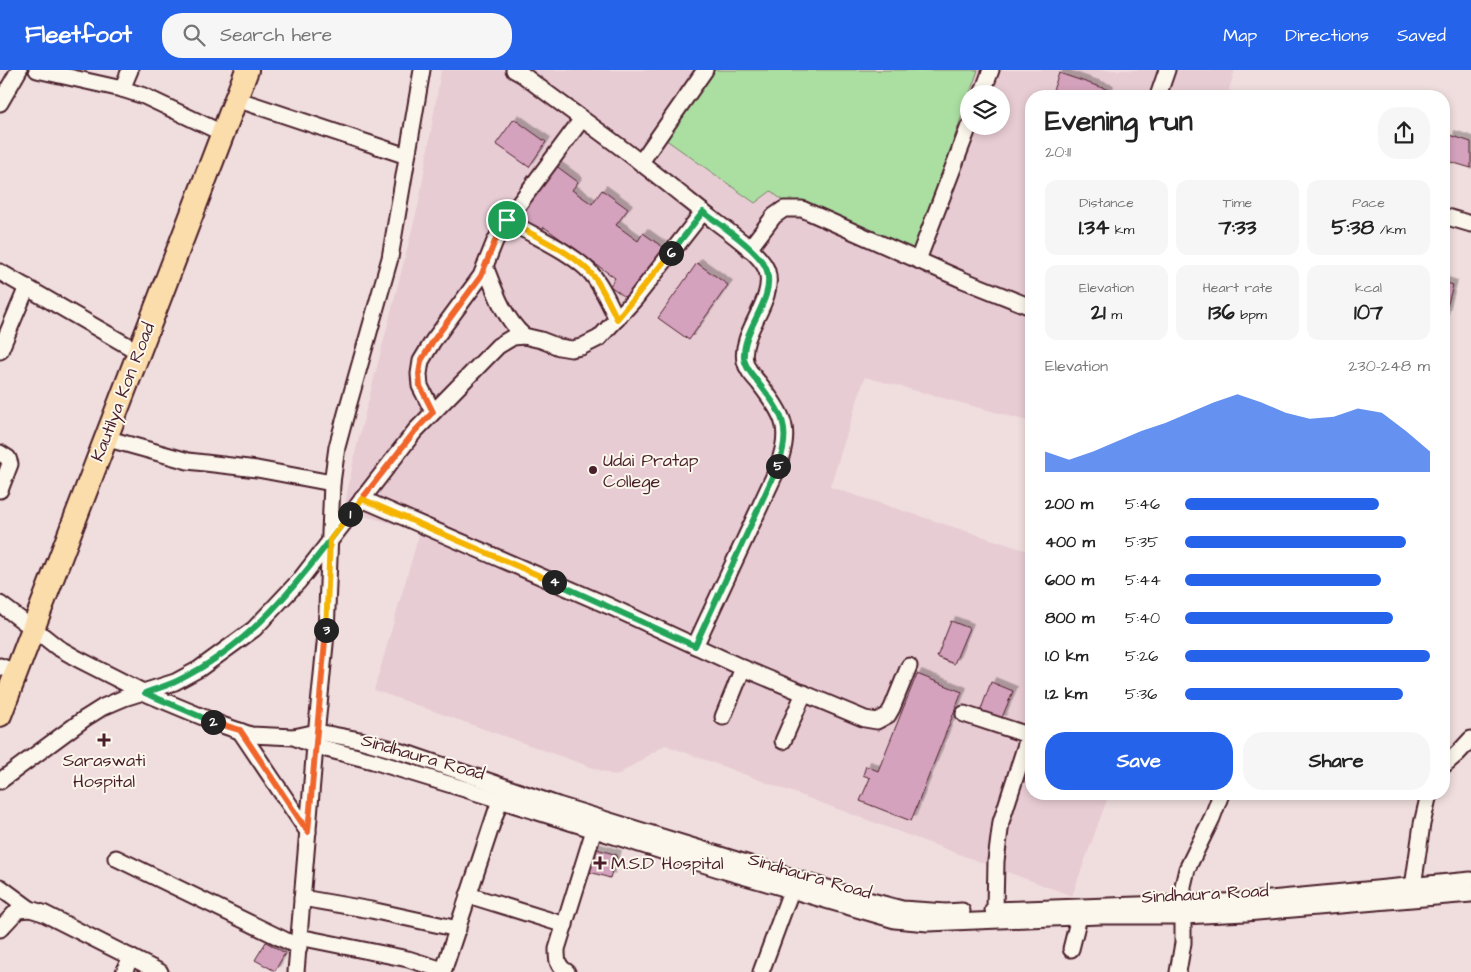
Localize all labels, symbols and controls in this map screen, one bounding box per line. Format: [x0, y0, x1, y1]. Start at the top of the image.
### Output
search box [162, 13, 512, 58]
text: Fleetfoot [25, 18, 132, 52]
icon: search [180, 21, 208, 49]
text: Search here [220, 22, 332, 49]
text: Map [1223, 23, 1257, 48]
text: Directions [1285, 23, 1369, 48]
text: Saved [1397, 23, 1446, 48]
map controls [960, 85, 1010, 135]
button: layers [960, 85, 1010, 135]
text: Evening run [1045, 102, 1193, 141]
button: share [1378, 107, 1430, 159]
text: 20:11 [1045, 141, 1071, 163]
text: Distance [1079, 193, 1134, 213]
text: Time [1223, 193, 1252, 213]
text: Pace [1352, 193, 1385, 213]
pin [486, 199, 528, 241]
icon: arrive [493, 206, 521, 234]
text: 1.34 [1079, 213, 1109, 242]
text: 7:33 [1219, 213, 1256, 242]
text: 5:38 [1331, 213, 1374, 242]
text: km [1109, 220, 1134, 240]
text: /km [1374, 220, 1406, 240]
pin: 6 [658, 240, 684, 266]
text: 6 [667, 243, 676, 263]
text: Elevation [1079, 278, 1134, 298]
text: Heart rate [1202, 278, 1273, 298]
text: kcal [1355, 278, 1382, 298]
text: 21 [1091, 298, 1106, 327]
text: 136 [1208, 298, 1235, 327]
text: 107 [1354, 298, 1383, 327]
text: m [1106, 305, 1122, 325]
text: bpm [1235, 305, 1267, 325]
street label: Kautilya Kon Road [85, 319, 162, 465]
text: Elevation [1045, 355, 1108, 377]
text: 230–248 m [1348, 355, 1430, 377]
place label: Udai Pratap College [603, 448, 698, 495]
pin: 5 [766, 454, 790, 478]
text: 5 [774, 456, 783, 476]
marker: Udai Pratap College [587, 464, 599, 476]
text: 200 m [1045, 493, 1093, 515]
text: 5:46 [1125, 493, 1160, 515]
pin: 1 [338, 502, 362, 526]
text: 1 [350, 504, 351, 524]
text: 400 m [1045, 531, 1095, 553]
text: 5:35 [1125, 531, 1158, 553]
text: 600 m [1045, 569, 1094, 591]
text: 5:44 [1125, 569, 1161, 591]
pin: 4 [542, 570, 566, 594]
text: 4 [550, 572, 559, 592]
text: 800 m [1045, 607, 1094, 629]
text: 5:40 [1125, 607, 1160, 629]
pin: 3 [314, 618, 338, 642]
text: 3 [323, 620, 330, 640]
text: 1.0 km [1045, 645, 1088, 667]
text: 5:26 [1125, 645, 1158, 667]
text: 1.2 km [1045, 683, 1087, 705]
text: 5:36 [1125, 683, 1157, 705]
pin: 2 [200, 710, 226, 734]
text: 2 [209, 712, 218, 732]
street label: Sindhaura Road [358, 727, 488, 787]
button: Save [1045, 732, 1233, 790]
button: Share [1243, 732, 1430, 790]
marker: Saraswati Hospital [97, 733, 111, 747]
place label: Saraswati Hospital [63, 748, 146, 794]
street label: Sindhaura Road [745, 846, 875, 906]
place label: M.S.D Hospital [611, 851, 724, 876]
marker: M.S.D Hospital [593, 856, 607, 870]
street label: Sindhaura Road [1141, 878, 1269, 910]

